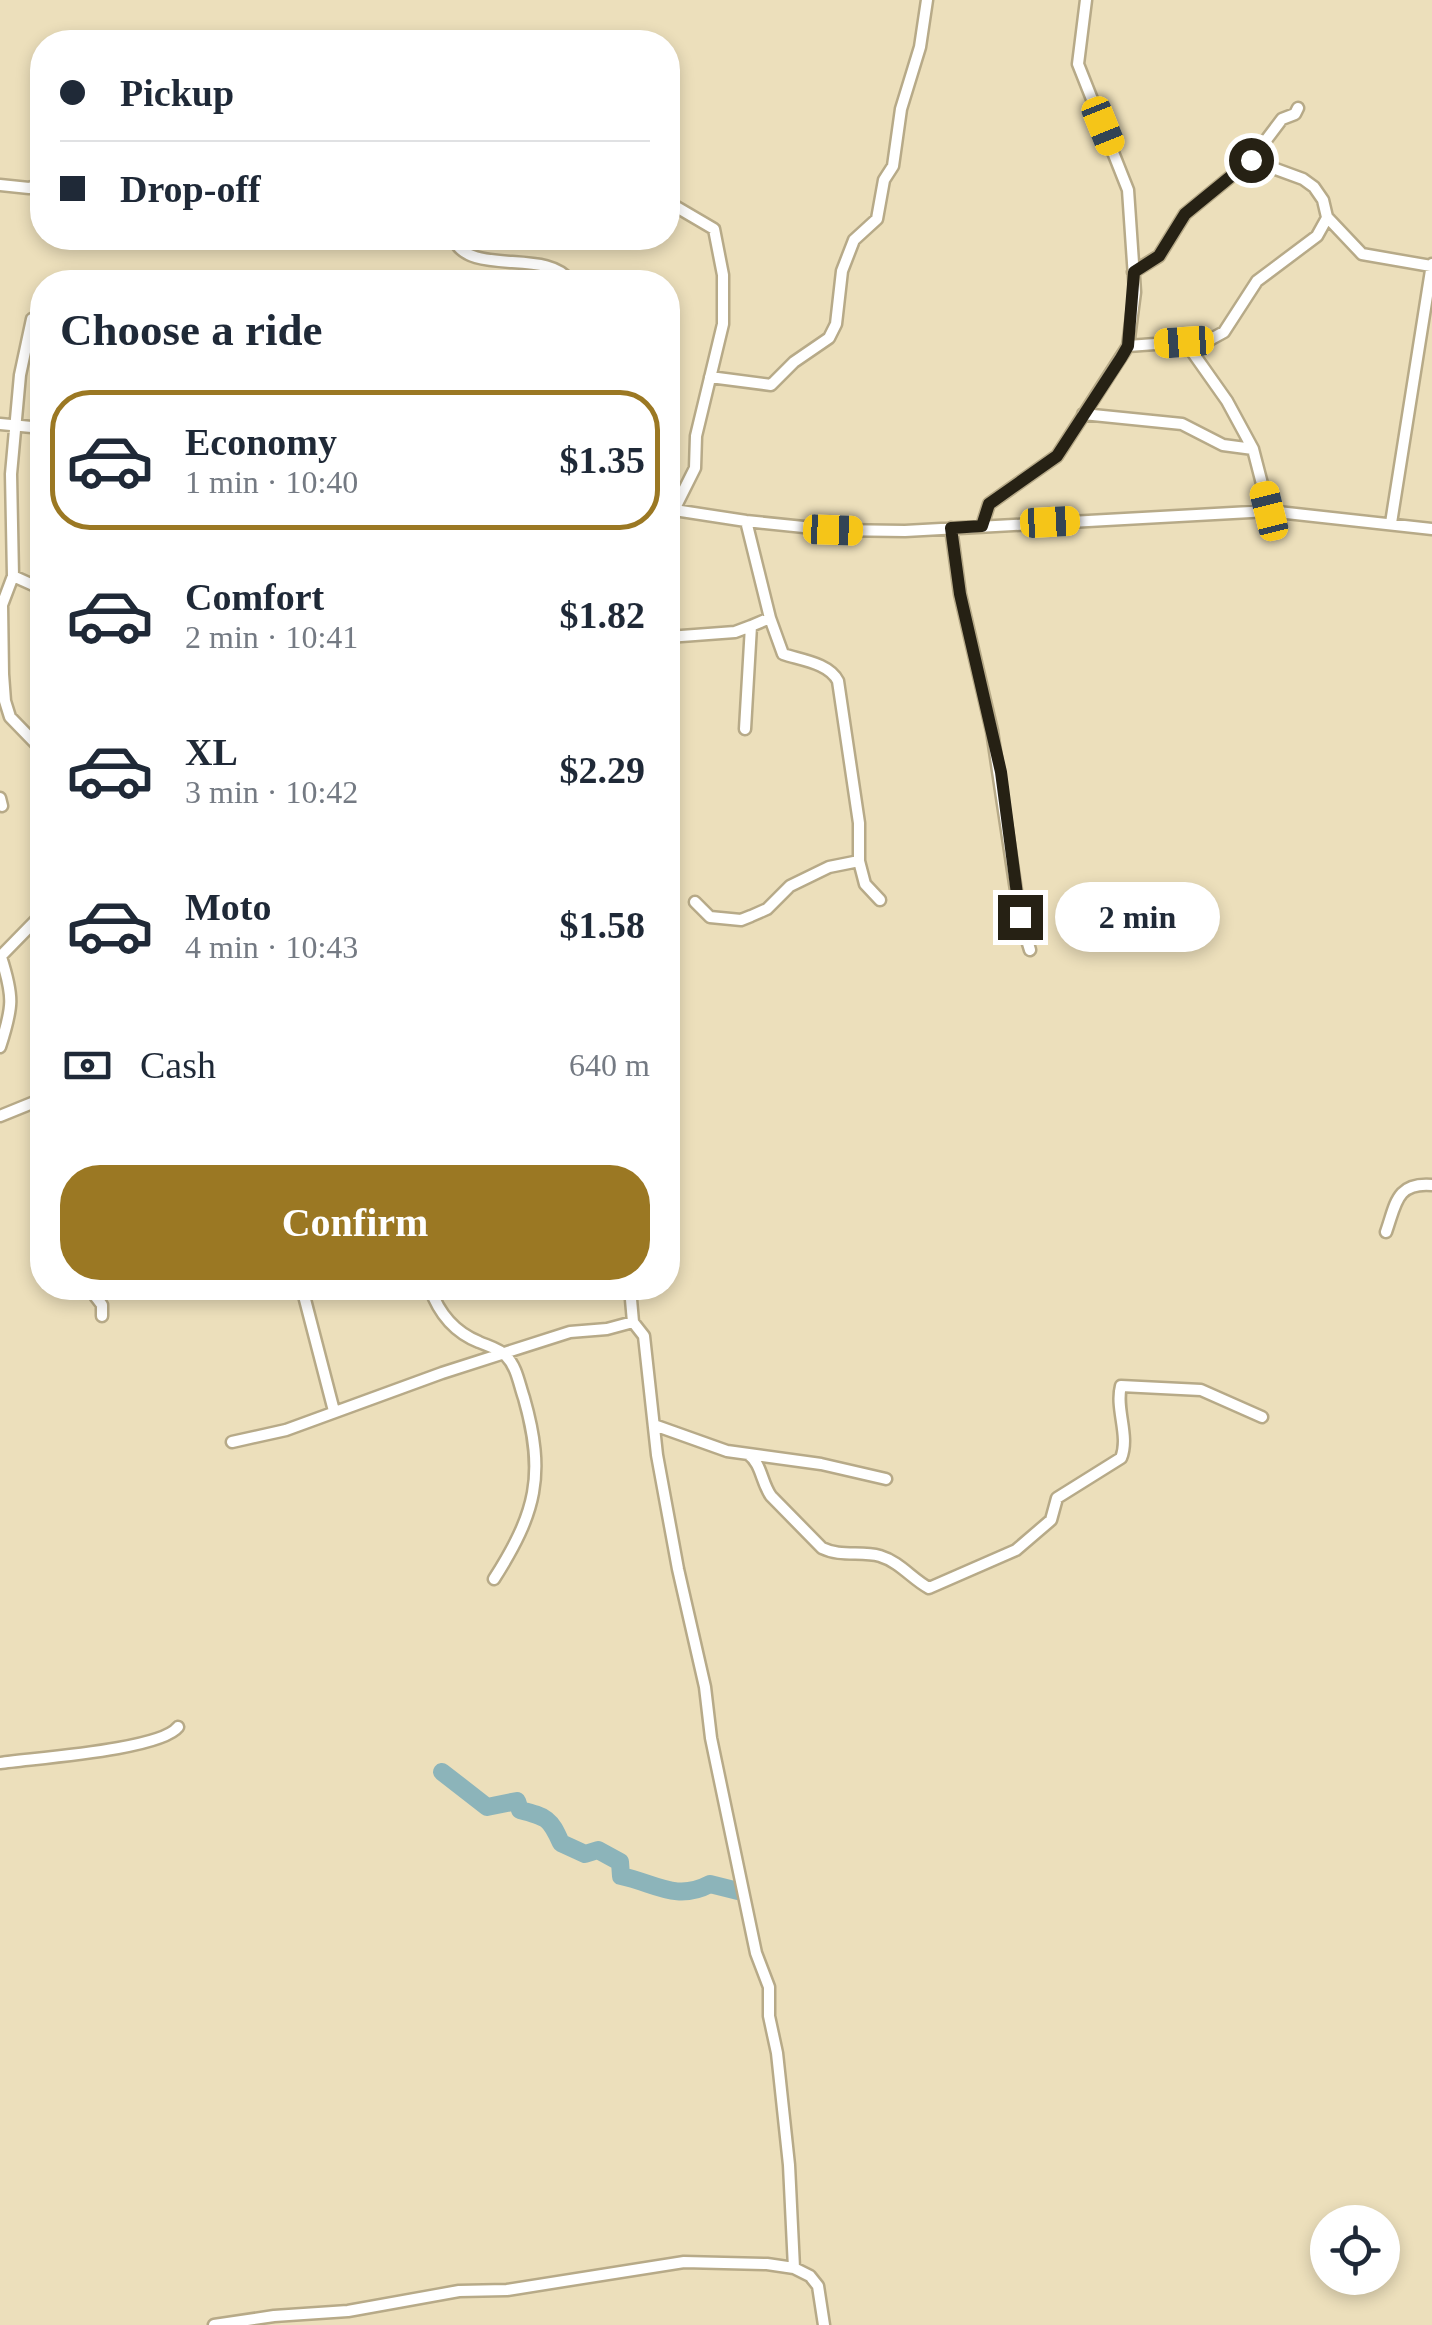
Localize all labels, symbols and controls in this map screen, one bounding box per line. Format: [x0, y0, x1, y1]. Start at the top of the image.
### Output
text: Pickup [120, 72, 234, 114]
car [1078, 93, 1128, 159]
route start [1229, 138, 1274, 183]
text: Drop-off [120, 168, 261, 210]
text: Choose a ride [60, 305, 323, 355]
car [1153, 325, 1215, 359]
icon: car [65, 415, 155, 505]
text: Economy [185, 421, 337, 463]
text: $1.35 [560, 439, 645, 481]
text: 1 min · 10:40 [185, 464, 358, 500]
car [1247, 478, 1291, 544]
car [1019, 505, 1081, 539]
car [802, 514, 864, 546]
icon: car [65, 570, 155, 660]
text: Comfort [185, 576, 324, 618]
text: $1.82 [560, 594, 645, 636]
text: 2 min · 10:41 [185, 619, 358, 655]
icon: car [65, 725, 155, 815]
text: XL [185, 731, 238, 773]
text: $2.29 [560, 749, 645, 791]
text: 3 min · 10:42 [185, 774, 358, 810]
icon: car [65, 880, 155, 970]
callout: 2 min [1055, 882, 1220, 952]
text: Moto [185, 886, 272, 928]
route end [998, 895, 1043, 940]
text: 2 min [1099, 899, 1176, 935]
text: $1.58 [560, 904, 645, 946]
text: 4 min · 10:43 [185, 929, 358, 965]
icon: cash [60, 1038, 115, 1093]
text: Cash [140, 1044, 216, 1086]
text: 640 m [569, 1047, 650, 1083]
button: Confirm [60, 1165, 650, 1280]
map controls [1310, 2205, 1400, 2295]
button: locate [1310, 2205, 1400, 2295]

